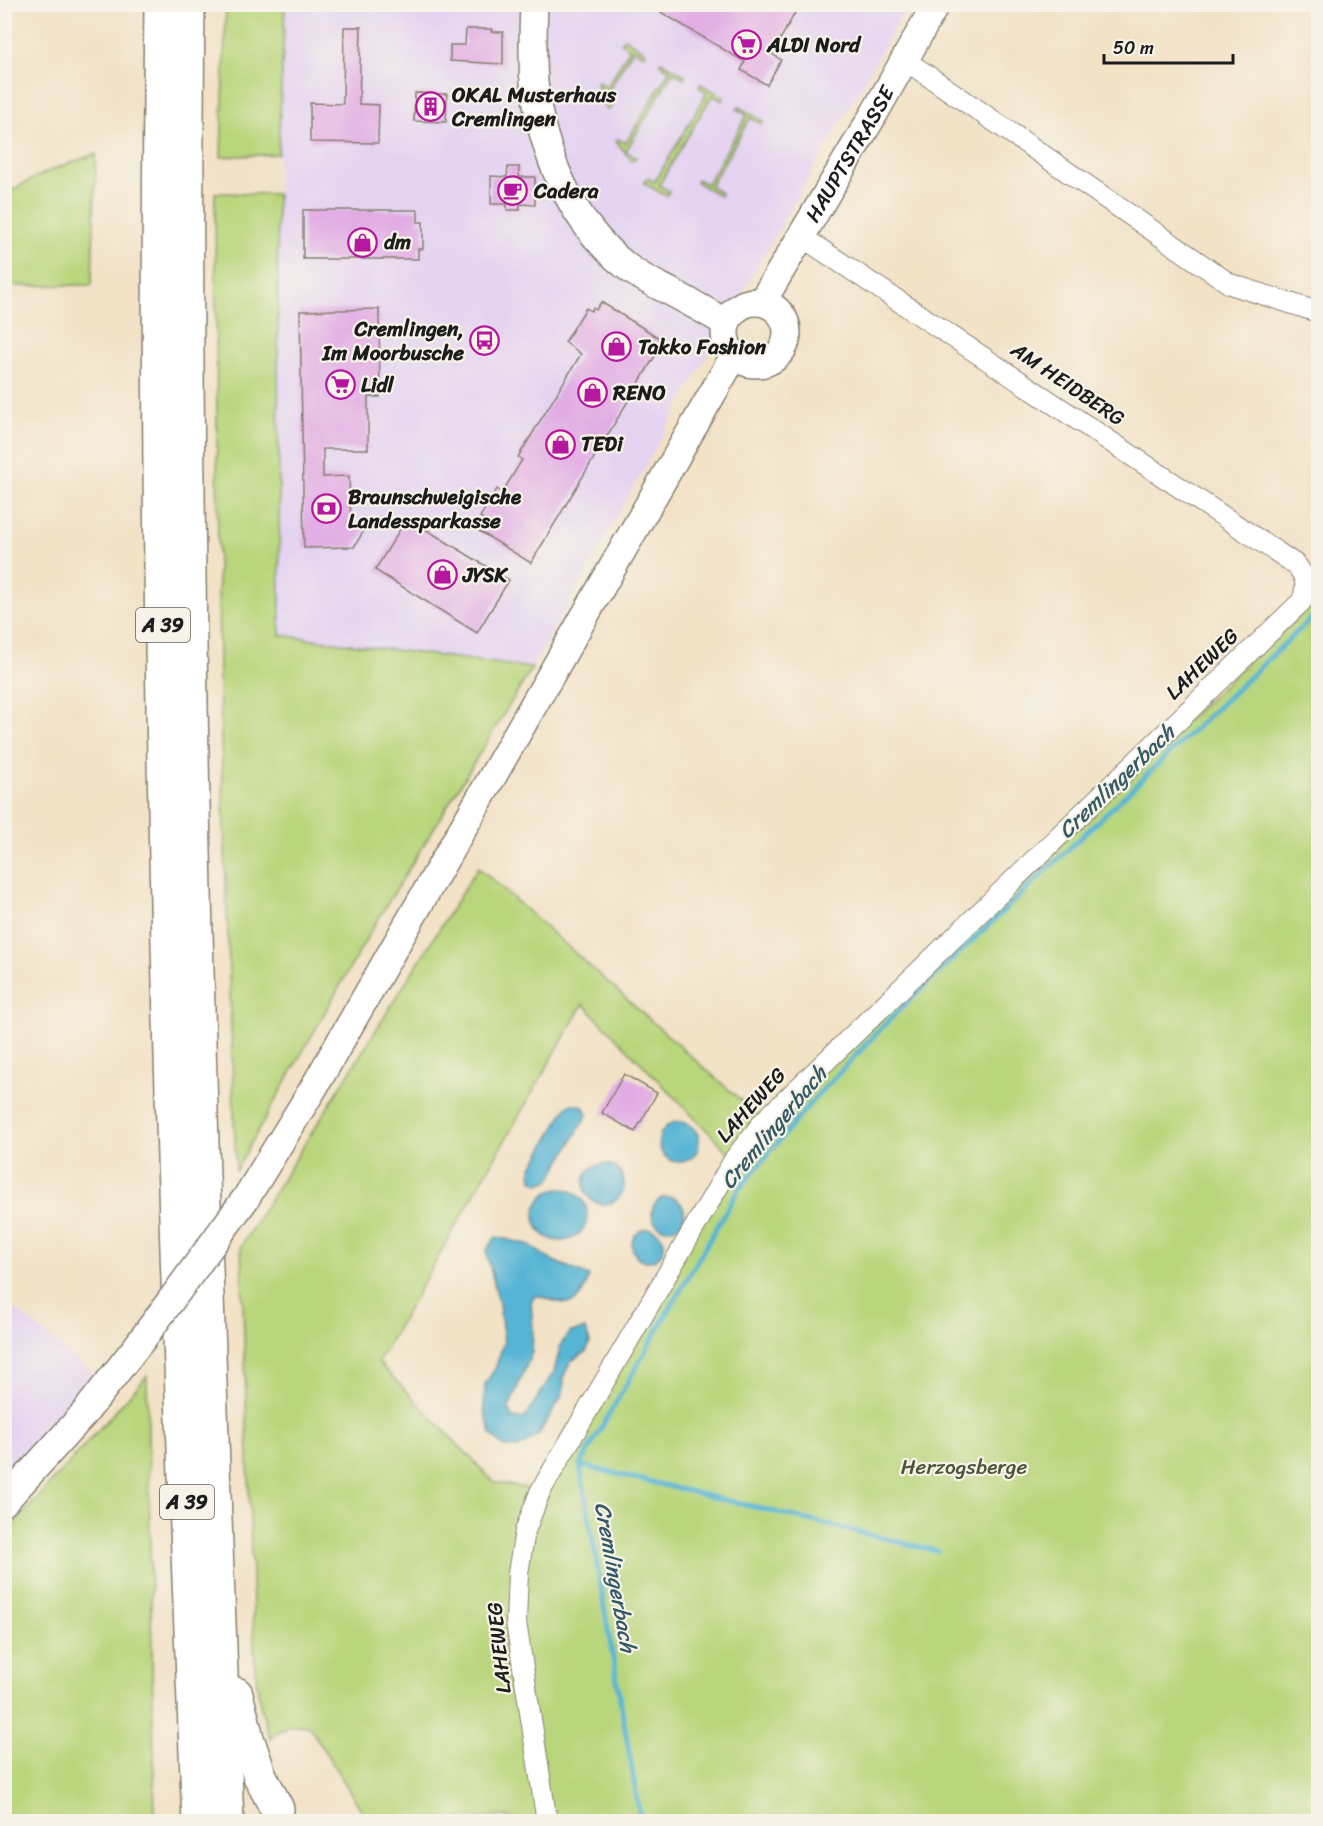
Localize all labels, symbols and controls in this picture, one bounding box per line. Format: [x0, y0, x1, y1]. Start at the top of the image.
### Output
place label: ALDI Nord [766, 26, 862, 64]
scale bar [1104, 27, 1233, 65]
supermarket icon: ALDI Nord [730, 29, 762, 61]
text: 50 m [1113, 32, 1154, 64]
place label: OKAL Musterhaus Cremlingen [451, 76, 616, 138]
street label: HAUPTSTRASSE [794, 77, 906, 230]
building icon: OKAL Musterhaus Cremlingen [415, 91, 447, 123]
place label: Cadera [533, 172, 599, 210]
cafe icon: Cadera [497, 175, 529, 207]
place label: dm [384, 223, 411, 261]
shop icon: dm [347, 226, 379, 258]
place label: Cremlingen, Im Moorbusche [322, 310, 464, 372]
bus stop icon: Cremlingen, Im Moorbusche [469, 325, 501, 357]
place label: Takko Fashion [638, 328, 767, 366]
shop icon: Takko Fashion [601, 331, 633, 363]
street label: AM HEIDBERG [1002, 331, 1133, 437]
place label: Lidl [361, 366, 395, 404]
supermarket icon: Lidl [324, 369, 356, 401]
place label: RENO [612, 374, 666, 412]
shop icon: RENO [576, 377, 608, 409]
place label: TEDi [581, 425, 624, 463]
shop icon: TEDi [544, 428, 576, 460]
place label: Braunschweigische Landessparkasse [348, 478, 522, 540]
bank icon: Braunschweigische Landessparkasse [311, 493, 343, 525]
place label: JYSK [462, 556, 509, 594]
shop icon: JYSK [426, 559, 458, 591]
road number: A 39 [136, 608, 190, 642]
street label: LAHEWEG [1156, 619, 1248, 709]
water label: Cremlingerbach [1048, 713, 1186, 848]
water label: Cremlingerbach [710, 1055, 839, 1198]
street label: LAHEWEG [706, 1058, 796, 1152]
park label: Herzogsberge [901, 1448, 1027, 1486]
road number: A 39 [160, 1485, 214, 1519]
water label: Cremlingerbach [583, 1499, 648, 1658]
street label: LAHEWEG [475, 1600, 523, 1696]

